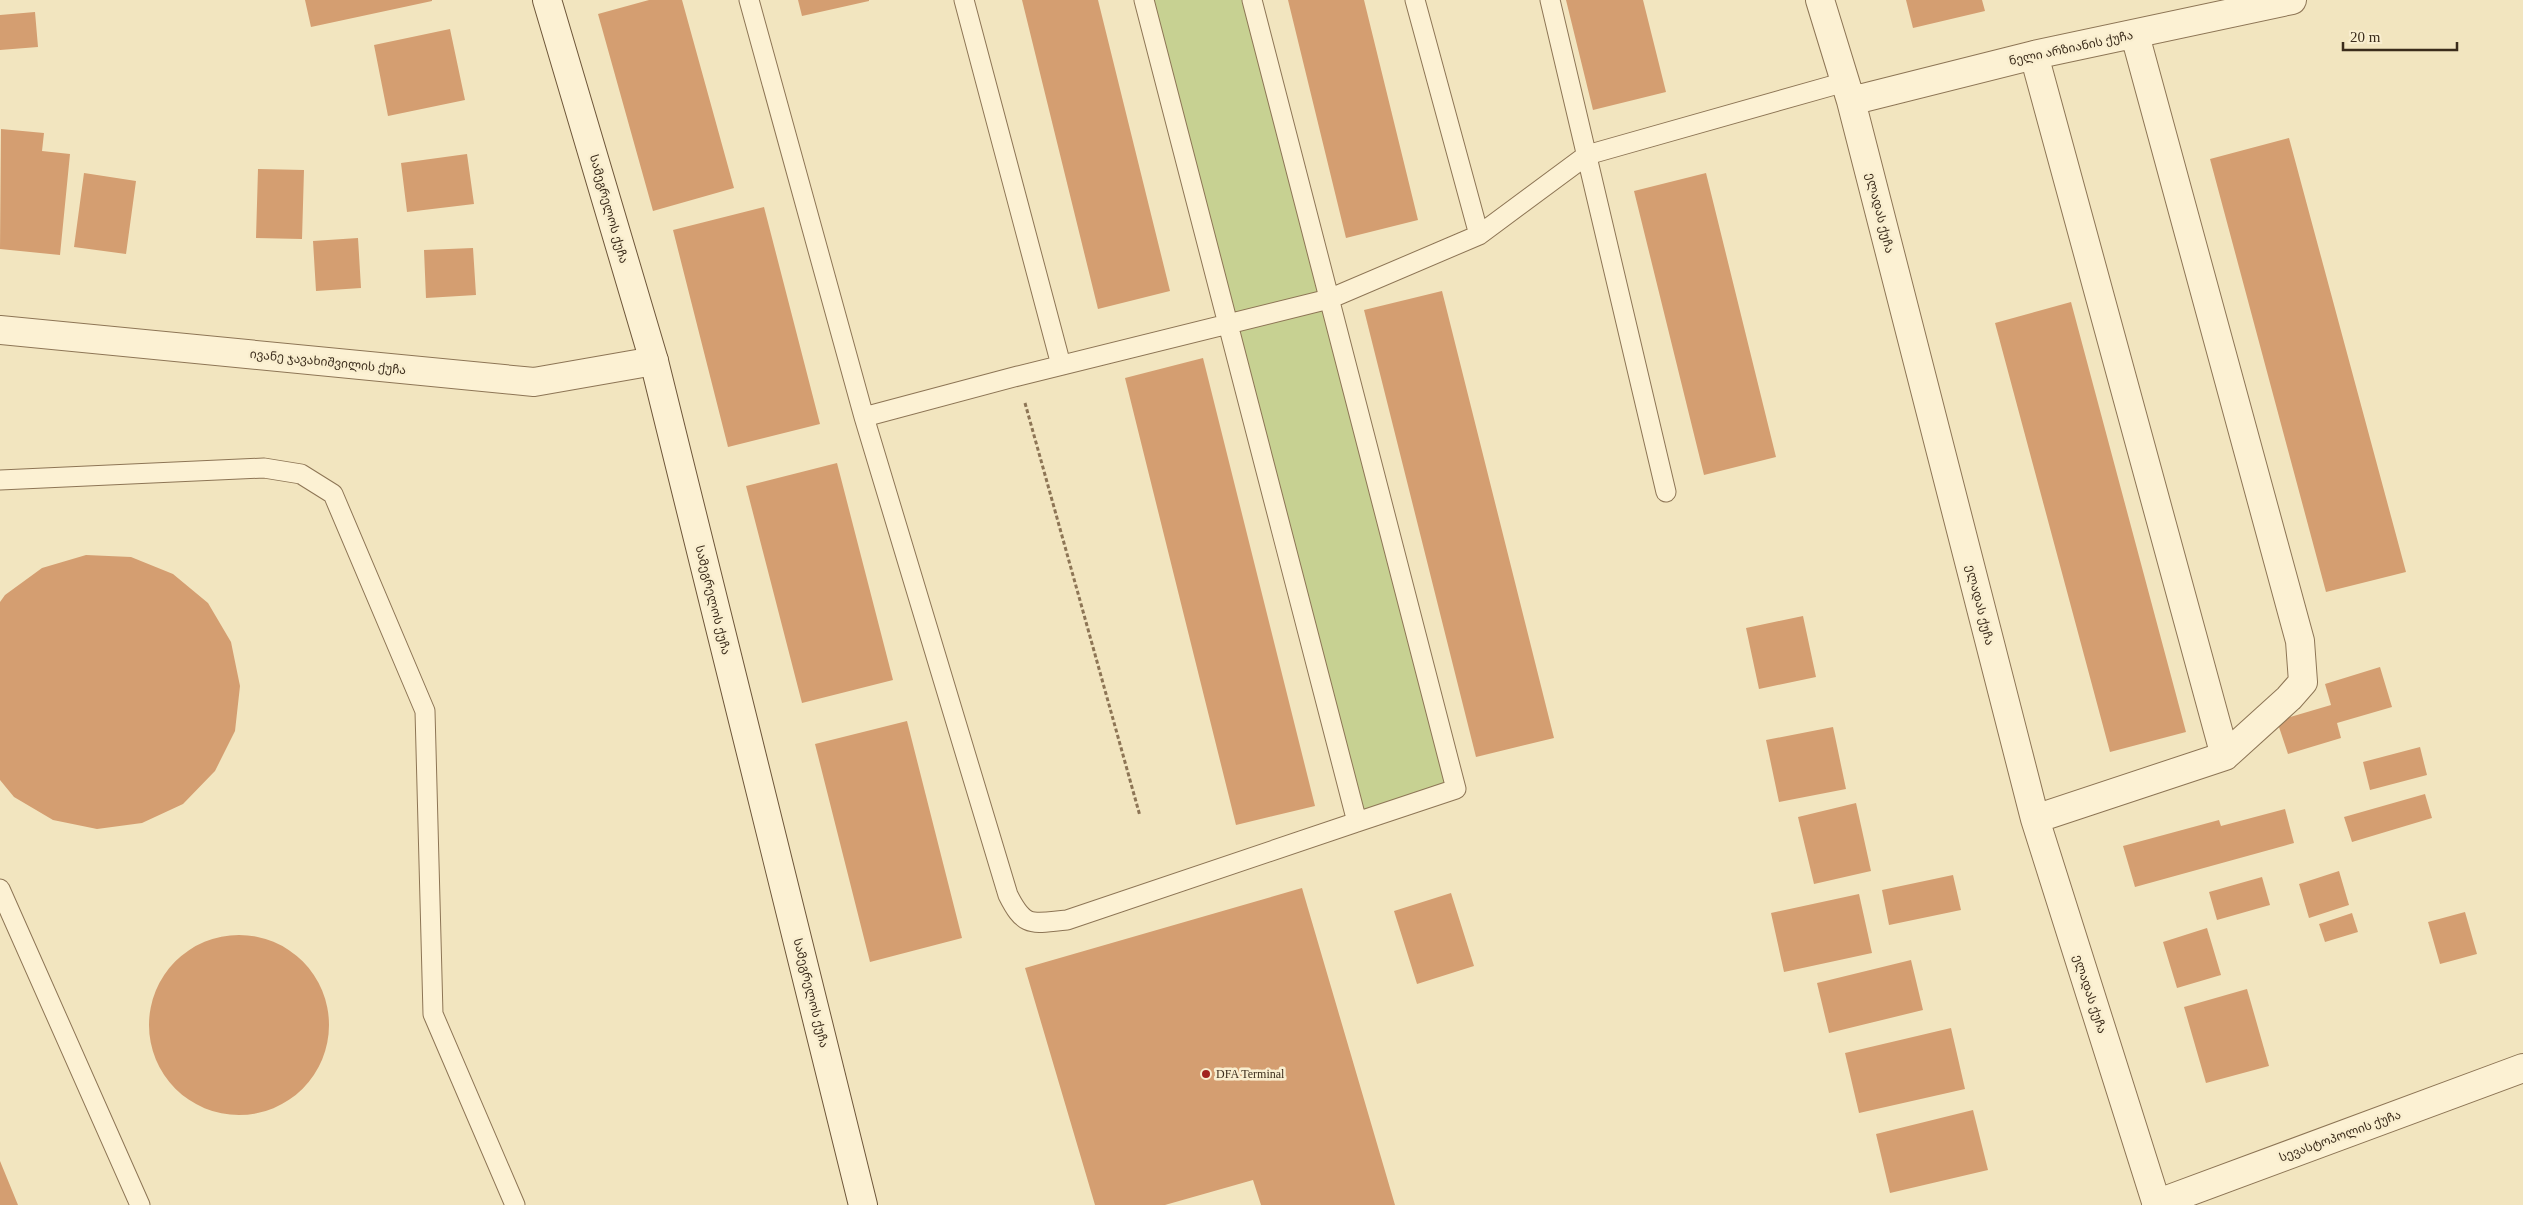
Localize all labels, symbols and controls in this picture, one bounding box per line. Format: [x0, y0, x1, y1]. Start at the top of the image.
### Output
scale bar [2343, 20, 2457, 52]
street label: ნელი არზიანის ქუჩა [2008, 28, 2135, 69]
text: 20 m [2350, 29, 2381, 45]
street label: სამეგრელოს ქუჩა [586, 153, 631, 265]
street label: ელადას ქუჩა [1862, 171, 1897, 255]
street label: ივანე ჯავახიშვილის ქუჩა [249, 347, 407, 378]
street label: სამეგრელოს ქუჩა [692, 544, 733, 656]
street label: ელადას ქუჩა [1962, 563, 1997, 647]
street label: სამეგრელოს ქუჩა [790, 937, 831, 1049]
street label: ელადას ქუჩა [2070, 953, 2109, 1036]
place label: DFA Terminal [1216, 1067, 1285, 1081]
marker: DFA Terminal [1200, 1068, 1212, 1080]
street label: სევასტოპოლის ქუჩა [2277, 1107, 2403, 1165]

